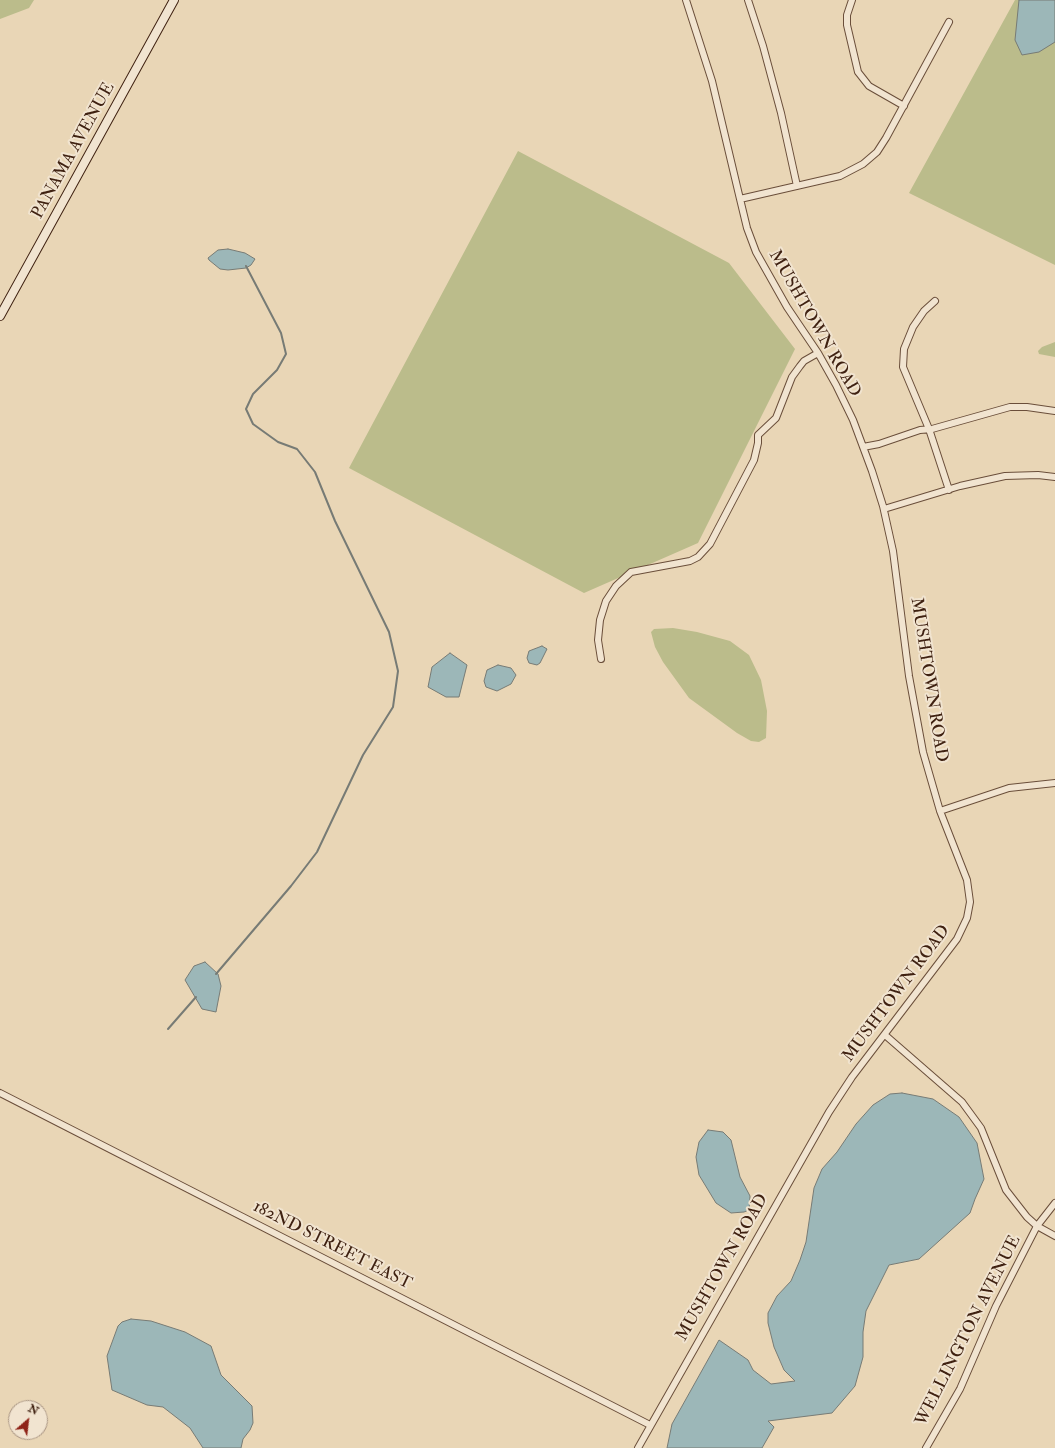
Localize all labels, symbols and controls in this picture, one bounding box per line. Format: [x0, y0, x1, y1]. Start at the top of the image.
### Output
street label: PANAMA AVENUE [28, 79, 120, 223]
street label: MUSHTOWN ROAD [764, 247, 864, 401]
street label: MUSHTOWN ROAD [905, 596, 951, 764]
street label: MUSHTOWN ROAD [839, 921, 955, 1067]
street label: MUSHTOWN ROAD [673, 1191, 773, 1345]
street label: 182ND STREET EAST [249, 1197, 415, 1295]
street label: WELLINGTON AVENUE [912, 1232, 1026, 1430]
north arrow [8, 1400, 48, 1440]
text: N [26, 1402, 41, 1418]

